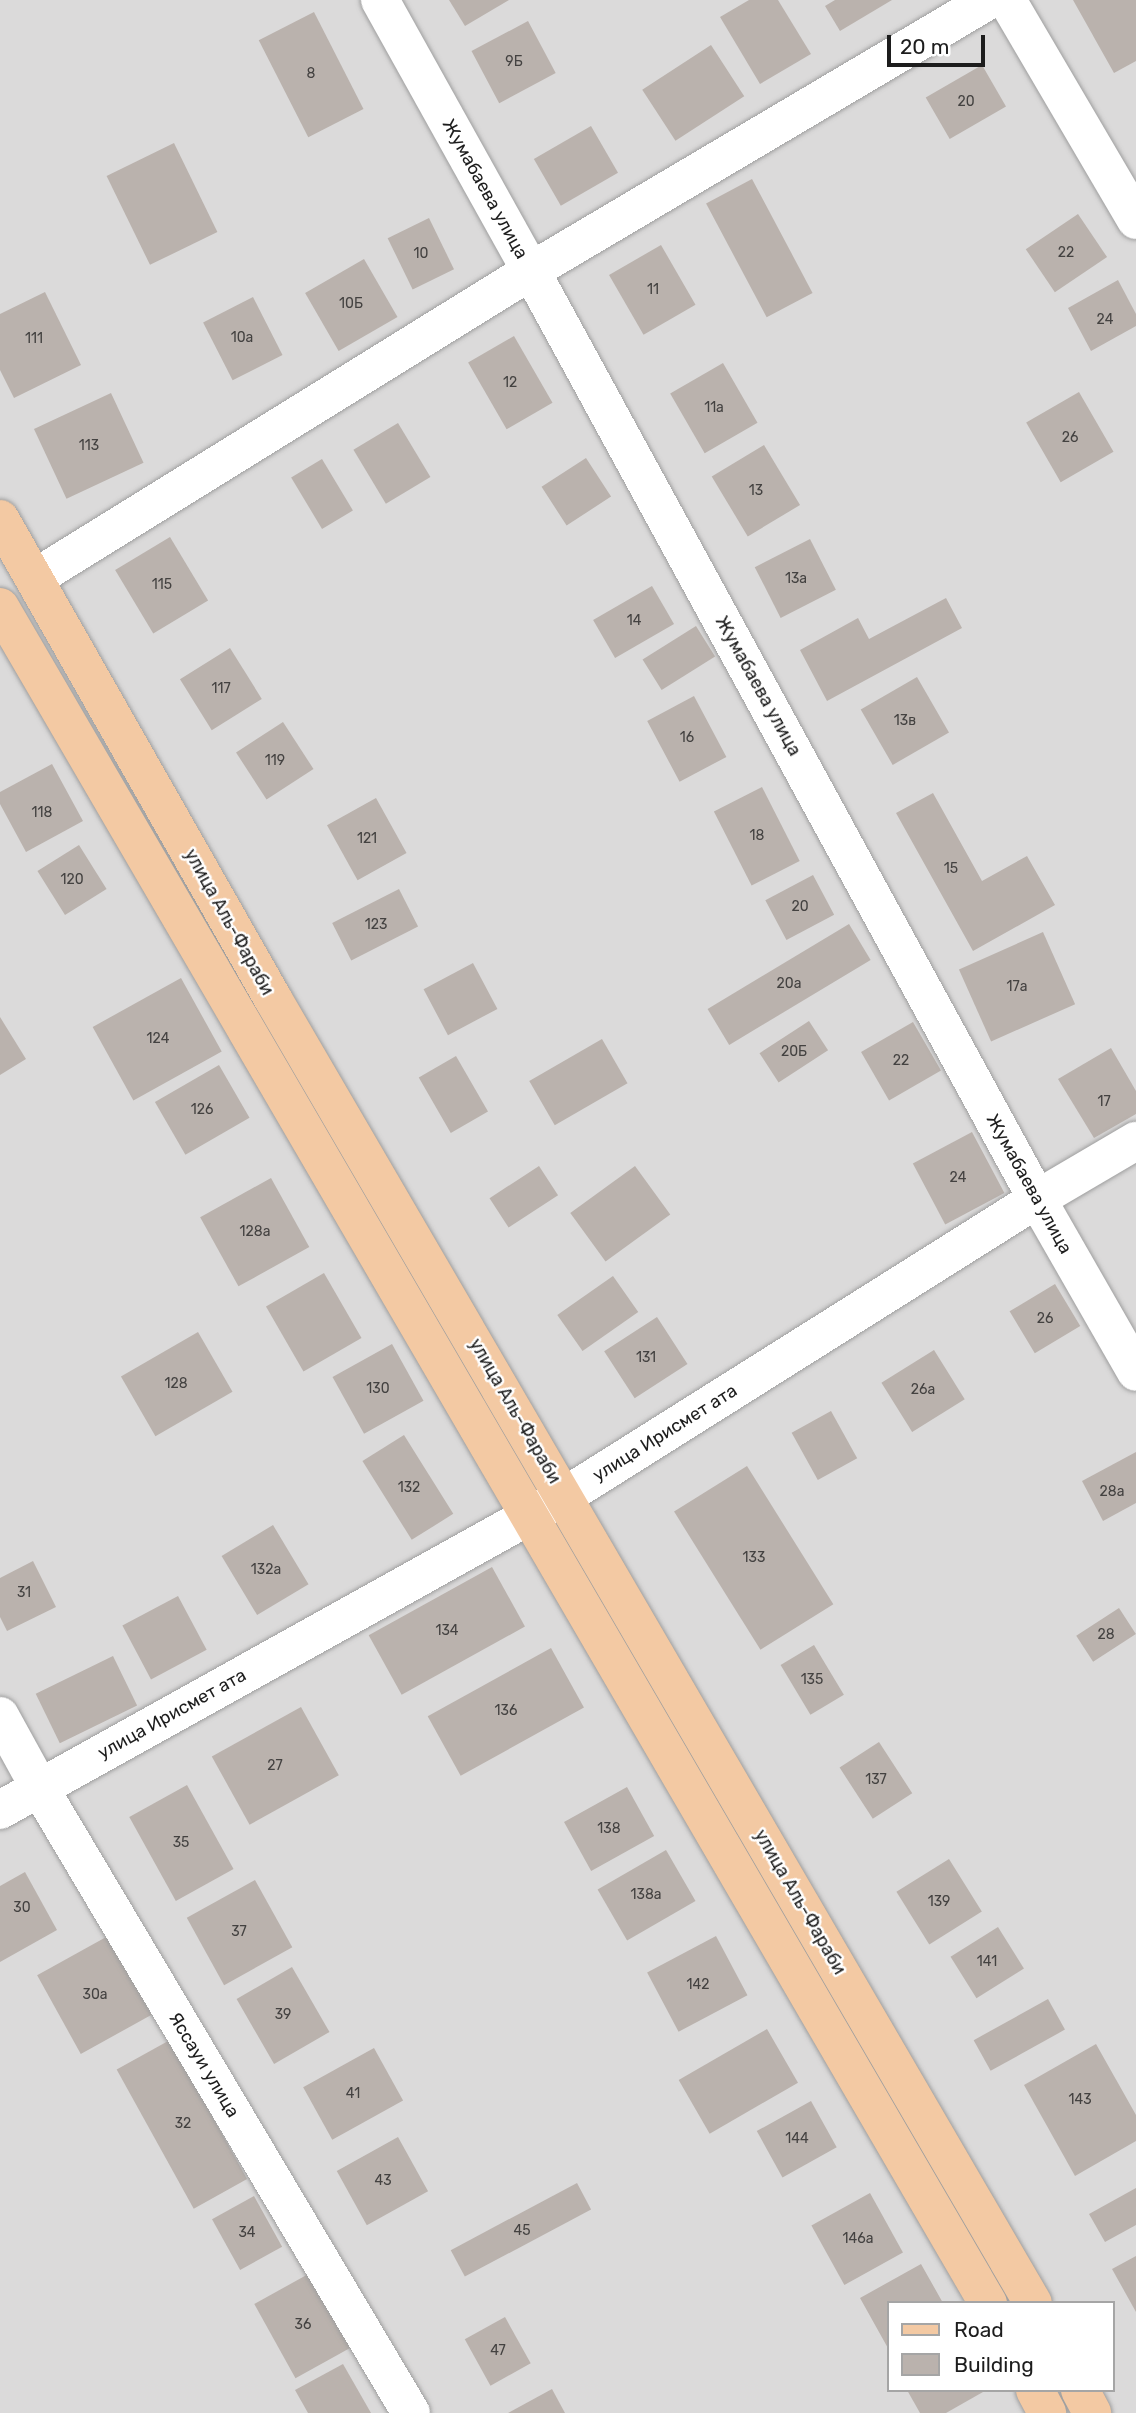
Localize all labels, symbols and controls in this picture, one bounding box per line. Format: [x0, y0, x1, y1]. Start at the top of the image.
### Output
scale bar [891, 21, 989, 65]
text: 20 m [900, 34, 949, 59]
house number: 9Б [505, 54, 523, 70]
house number: 8 [307, 66, 315, 82]
house number: 20 [957, 94, 975, 110]
street label: Жумабаева улица [438, 115, 532, 263]
house number: 22 [1058, 245, 1074, 261]
house number: 10 [414, 246, 428, 262]
house number: 11 [647, 282, 659, 298]
house number: 10Б [339, 296, 363, 312]
house number: 24 [1097, 312, 1113, 328]
house number: 10а [231, 330, 253, 346]
house number: 111 [25, 331, 43, 347]
house number: 12 [503, 375, 517, 391]
house number: 11а [704, 400, 724, 416]
house number: 26 [1062, 430, 1078, 446]
house number: 113 [79, 438, 99, 454]
house number: 13 [749, 483, 763, 499]
house number: 13а [785, 571, 807, 587]
house number: 115 [152, 577, 172, 593]
street label: Жумабаева улица [711, 612, 805, 760]
house number: 14 [627, 613, 641, 629]
house number: 117 [211, 681, 231, 697]
house number: 13в [894, 713, 916, 729]
house number: 16 [680, 730, 694, 746]
house number: 119 [265, 753, 285, 769]
house number: 118 [32, 805, 52, 821]
house number: 18 [750, 828, 764, 844]
house number: 121 [357, 831, 377, 847]
street label: улица Аль-Фараби [180, 845, 278, 999]
house number: 15 [944, 861, 958, 877]
house number: 120 [60, 872, 84, 888]
house number: 20 [791, 899, 809, 915]
house number: 123 [365, 917, 387, 933]
house number: 20а [777, 976, 801, 992]
house number: 17а [1007, 979, 1027, 995]
house number: 124 [147, 1031, 169, 1047]
house number: 20Б [781, 1044, 807, 1060]
house number: 22 [893, 1053, 909, 1069]
house number: 17 [1097, 1094, 1111, 1110]
house number: 126 [191, 1102, 213, 1118]
street label: Жумабаева улица [982, 1110, 1076, 1258]
house number: 24 [950, 1170, 966, 1186]
house number: 128а [240, 1224, 270, 1240]
house number: 26 [1037, 1311, 1053, 1327]
street label: улица Аль-Фараби [465, 1335, 565, 1487]
house number: 131 [636, 1350, 656, 1366]
house number: 128 [164, 1376, 188, 1392]
street label: улица Ирисмет ата [589, 1380, 741, 1486]
house number: 130 [366, 1381, 390, 1397]
house number: 26а [911, 1382, 935, 1398]
house number: 132 [398, 1480, 420, 1496]
house number: 28а [1100, 1484, 1124, 1500]
house number: 133 [743, 1550, 765, 1566]
house number: 132а [251, 1562, 281, 1578]
house number: 31 [17, 1585, 31, 1601]
house number: 134 [435, 1623, 459, 1639]
house number: 28 [1097, 1627, 1115, 1643]
street label: улица Ирисмет ата [94, 1664, 250, 1764]
house number: 135 [801, 1672, 823, 1688]
house number: 136 [495, 1703, 517, 1719]
house number: 27 [267, 1758, 283, 1774]
house number: 137 [865, 1772, 887, 1788]
house number: 138 [597, 1821, 621, 1837]
street label: улица Аль-Фараби [750, 1826, 850, 1978]
house number: 35 [173, 1835, 189, 1851]
house number: 138а [630, 1887, 662, 1903]
house number: 139 [928, 1894, 950, 1910]
house number: 30 [13, 1900, 31, 1916]
house number: 37 [231, 1924, 247, 1940]
house number: 141 [977, 1954, 997, 1970]
house number: 142 [687, 1977, 709, 1993]
house number: 30а [82, 1987, 108, 2003]
house number: 39 [275, 2007, 291, 2023]
street label: Яссауи улица [164, 2009, 244, 2121]
house number: 41 [346, 2086, 360, 2102]
house number: 143 [1068, 2092, 1092, 2108]
house number: 32 [175, 2116, 191, 2132]
house number: 144 [785, 2131, 809, 2147]
house number: 43 [374, 2173, 392, 2189]
house number: 45 [513, 2223, 531, 2239]
house number: 34 [238, 2225, 256, 2241]
house number: 146а [843, 2231, 873, 2247]
legend [888, 2301, 1115, 2392]
house number: 36 [295, 2317, 311, 2333]
text: Road [954, 2317, 1004, 2342]
house number: 47 [490, 2343, 506, 2359]
text: Building [954, 2352, 1034, 2377]

